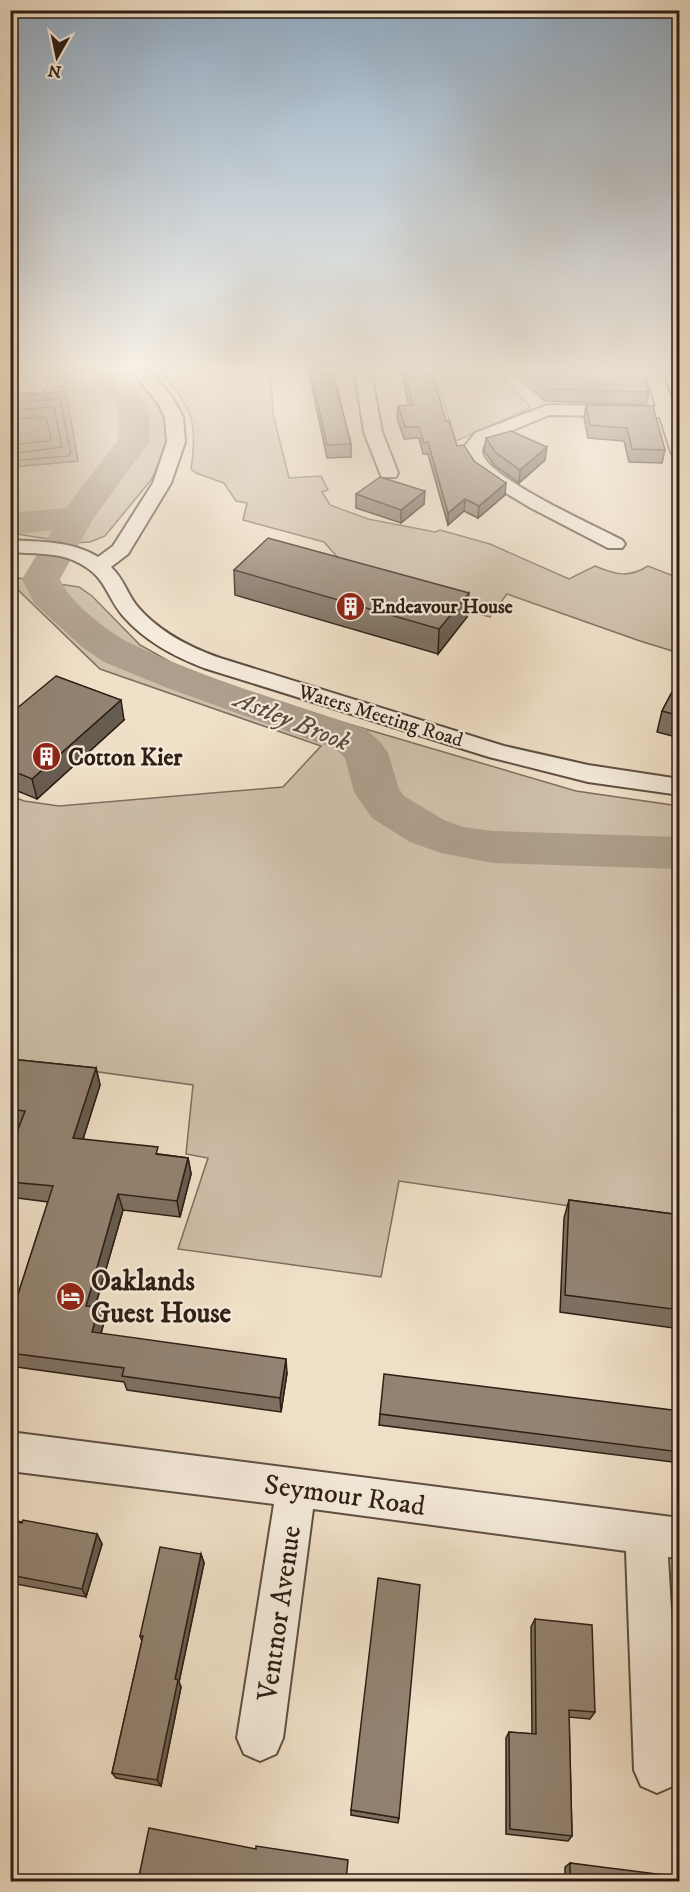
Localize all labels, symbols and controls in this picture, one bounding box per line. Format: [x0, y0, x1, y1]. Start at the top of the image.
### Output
north arrow [27, 27, 87, 87]
text: N [47, 60, 63, 82]
building icon: Endeavour House [334, 590, 366, 622]
place label: Endeavour House [371, 595, 514, 620]
street label: Waters Meeting Road [294, 679, 466, 753]
water label: Astley Brook [227, 682, 355, 759]
building icon: Cotton Kier [31, 741, 63, 773]
place label: Cotton Kier [68, 743, 183, 773]
place label: Oaklands Guest House [91, 1264, 232, 1331]
hotel icon: Oaklands Guest House [54, 1280, 86, 1312]
street label: Seymour Road [262, 1467, 427, 1524]
street label: Ventnor Avenue [250, 1523, 309, 1704]

